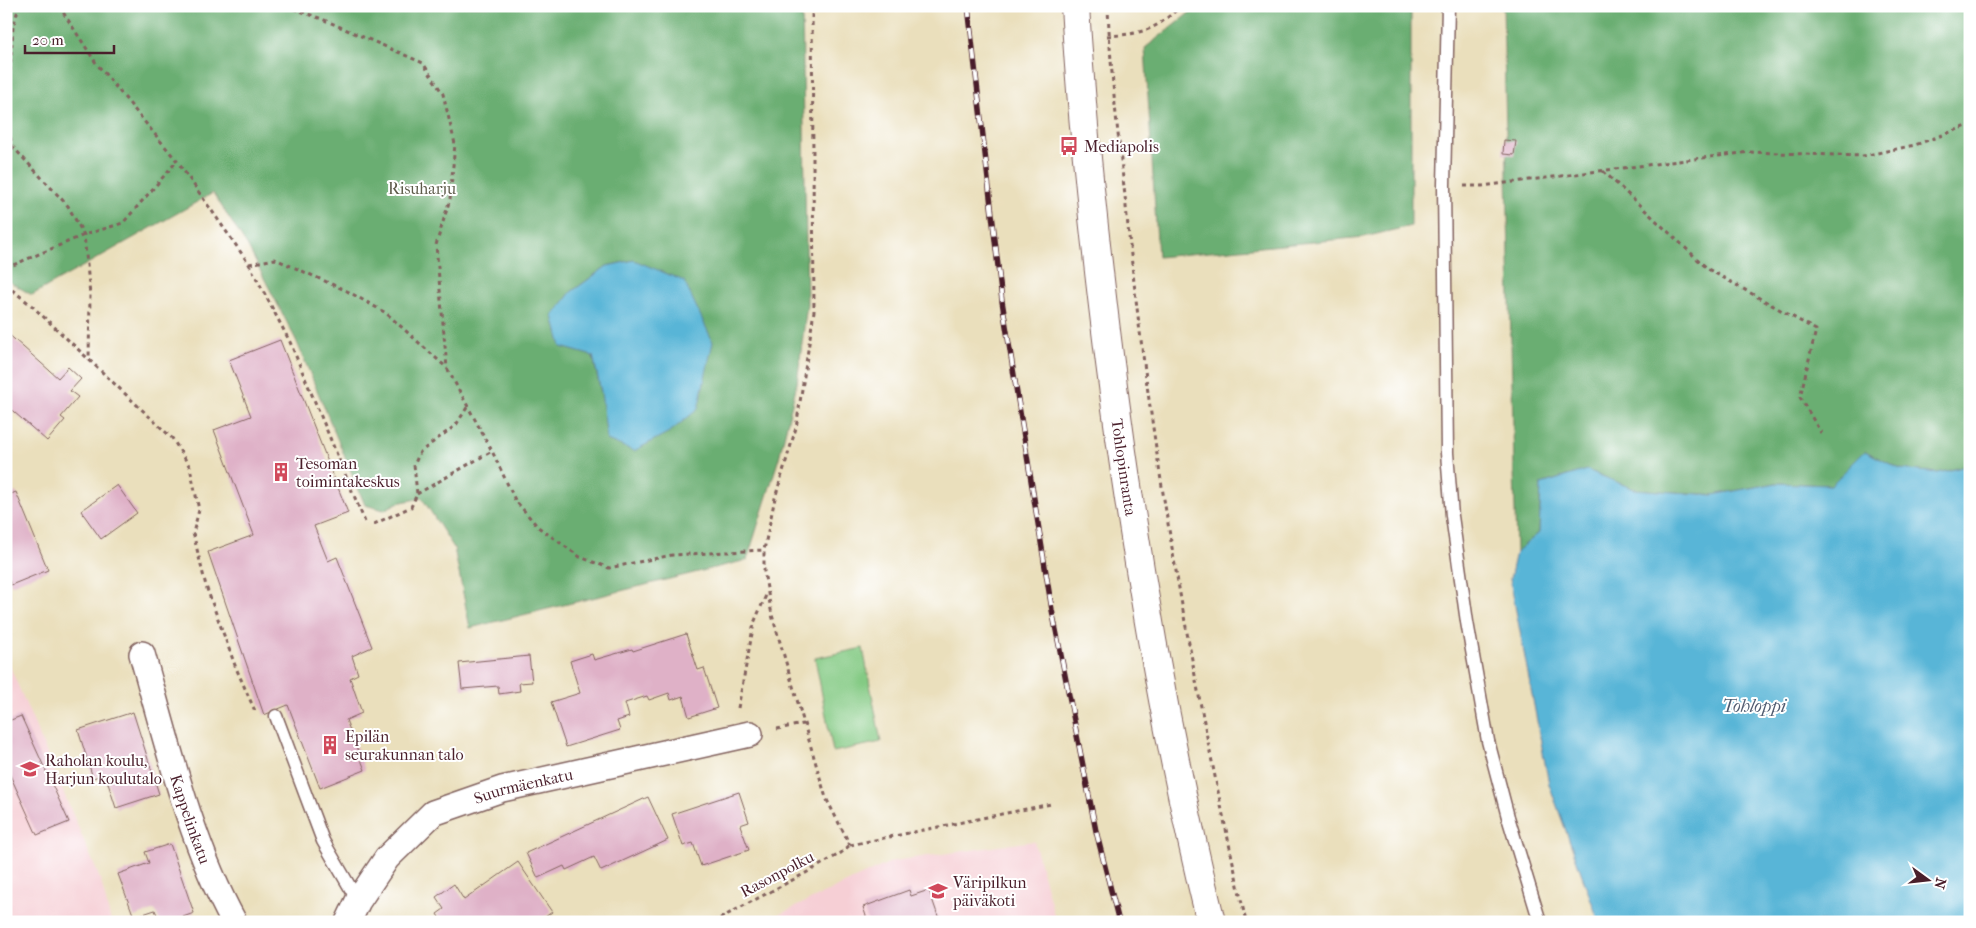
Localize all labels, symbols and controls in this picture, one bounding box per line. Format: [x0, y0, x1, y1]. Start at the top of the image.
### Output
scale bar [25, 22, 114, 54]
text: 20 m [32, 31, 64, 49]
bus stop icon: Mediapolis [1058, 135, 1080, 157]
place label: Mediapolis [1084, 137, 1159, 156]
park label: Risuharju [388, 179, 456, 198]
street label: Tohlopinranta [1108, 417, 1141, 518]
place label: Tesoman toimintakeskus [296, 454, 400, 491]
building icon: Tesoman toimintakeskus [270, 461, 292, 483]
water label: Tohloppi [1722, 696, 1788, 717]
place label: Epilän seurakunnan talo [345, 727, 464, 764]
building icon: Epilän seurakunnan talo [319, 734, 341, 756]
place label: Raholan koulu, Harjun koulutalo [45, 751, 162, 788]
school or university icon: Raholan koulu, Harjun koulutalo [19, 758, 41, 780]
street label: Suurmäenkatu [471, 764, 575, 808]
street label: Kappelinkatu [167, 772, 215, 866]
street label: Rasonpolku [737, 847, 817, 901]
north arrow [1904, 856, 1954, 906]
place label: Väripilkun päiväkoti [952, 873, 1027, 910]
text: N [1930, 876, 1950, 891]
school or university icon: Väripilkun päiväkoti [927, 880, 949, 902]

